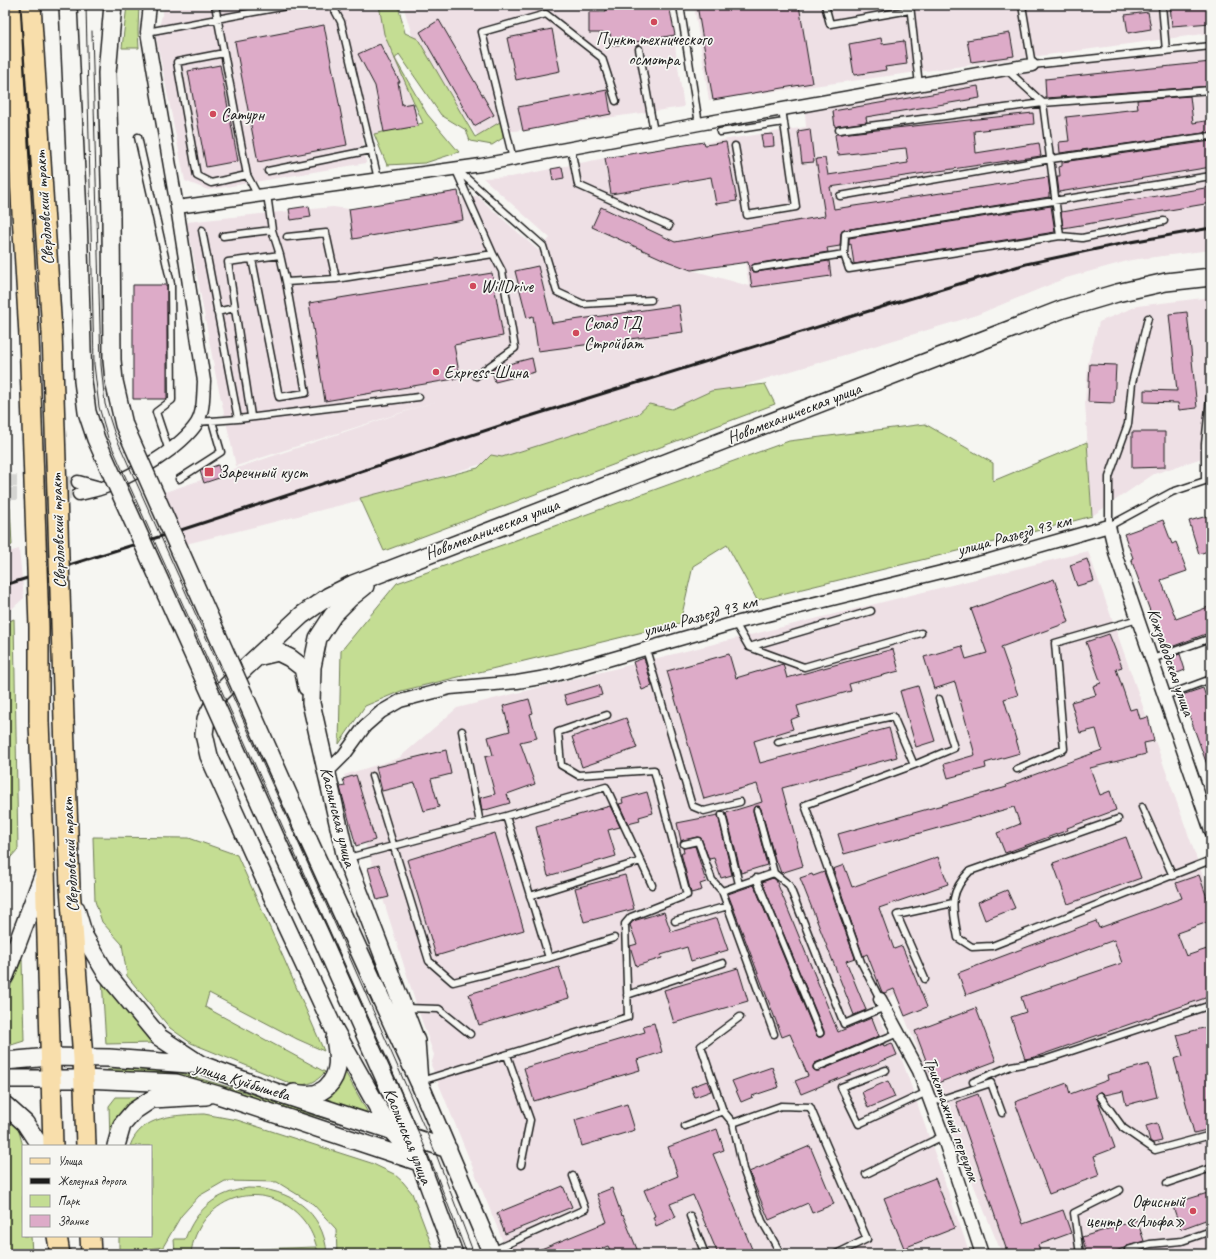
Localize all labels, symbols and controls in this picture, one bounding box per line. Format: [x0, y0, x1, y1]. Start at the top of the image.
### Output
marker: Пункт технического осмотра [649, 17, 659, 27]
place label: Пункт технического осмотра [596, 29, 713, 70]
place label: Сатурн [221, 104, 266, 125]
marker: Сатурн [208, 109, 218, 119]
street label: Свердловский тракт [29, 149, 58, 266]
place label: WillDrive [481, 276, 534, 297]
marker: WillDrive [468, 281, 478, 291]
place label: Склад ТД Стройбат [584, 313, 645, 354]
marker: Склад ТД Стройбат [571, 328, 581, 338]
place label: Express-Шина [444, 362, 529, 383]
marker: Express-Шина [431, 367, 441, 377]
street label: Новомеханическая улица [724, 377, 865, 448]
place label: Заречный куст [218, 462, 308, 483]
marker: Заречный куст [203, 466, 215, 478]
street label: Свердловский тракт [45, 472, 70, 588]
street label: Новомеханическая улица [422, 493, 563, 564]
street label: улица Разъезд 93 км [954, 509, 1074, 561]
street label: улица Разъезд 93 км [640, 590, 760, 642]
street label: Кожзаводская улица [1142, 605, 1200, 720]
street label: Каслинская улица [315, 765, 361, 871]
street label: Свердловский тракт [56, 796, 83, 913]
street label: Трикотажный переулок [920, 1054, 985, 1186]
street label: улица Куйбышева [191, 1056, 293, 1106]
street label: Каслинская улица [379, 1085, 437, 1189]
legend [22, 1145, 152, 1237]
text: Улица [58, 1153, 83, 1169]
text: Железная дорога [58, 1173, 127, 1189]
place label: Офисный центр «Альфа» [1086, 1191, 1186, 1232]
text: Парк [58, 1193, 81, 1209]
marker: Офисный центр «Альфа» [1188, 1206, 1198, 1216]
text: Здание [58, 1213, 89, 1229]

